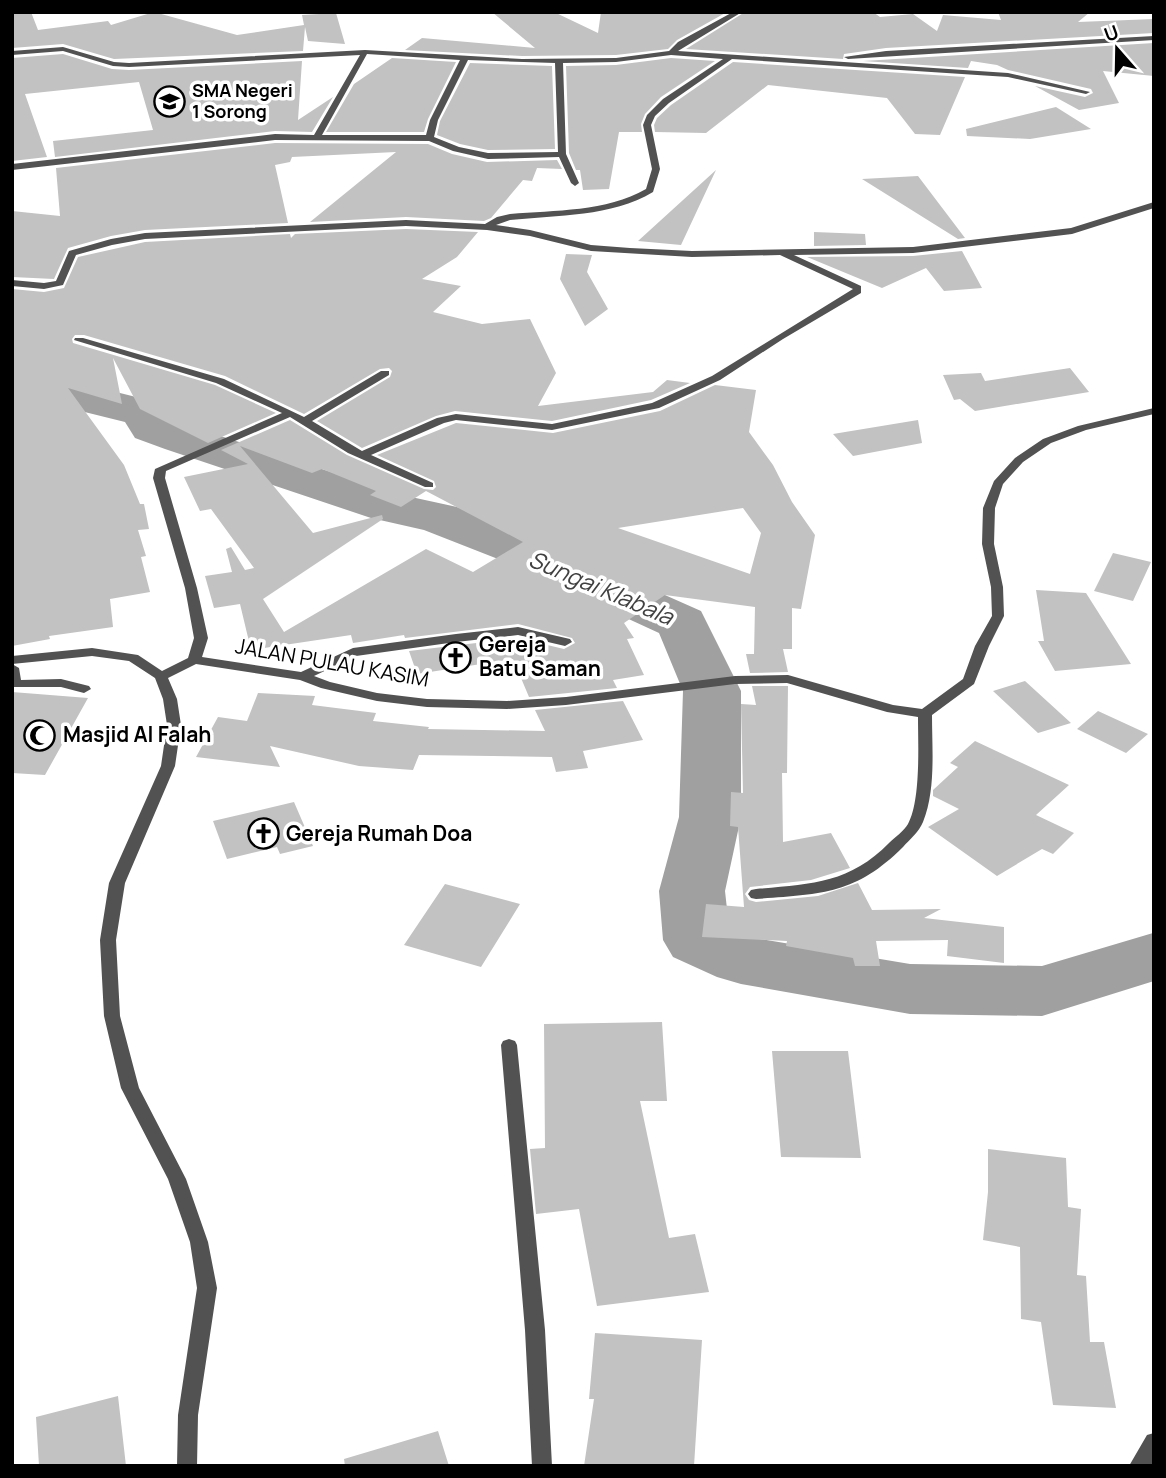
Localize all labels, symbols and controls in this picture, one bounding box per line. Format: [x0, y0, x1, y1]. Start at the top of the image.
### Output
north arrow [1082, 14, 1152, 84]
text: U [1100, 18, 1122, 48]
place label: SMA Negeri 1 Sorong [192, 78, 293, 123]
school or university icon: SMA Negeri 1 Sorong [152, 84, 186, 118]
water label: Sungai Klabala [524, 542, 680, 632]
place label: Gereja Batu Saman [479, 630, 601, 682]
street label: JALAN PULAU KASIM [233, 631, 431, 693]
church icon: Gereja Batu Saman [439, 640, 473, 674]
mosque icon: Masjid Al Falah [23, 718, 57, 752]
place label: Masjid Al Falah [63, 720, 212, 748]
church icon: Gereja Rumah Doa [246, 817, 280, 851]
place label: Gereja Rumah Doa [286, 819, 472, 847]

